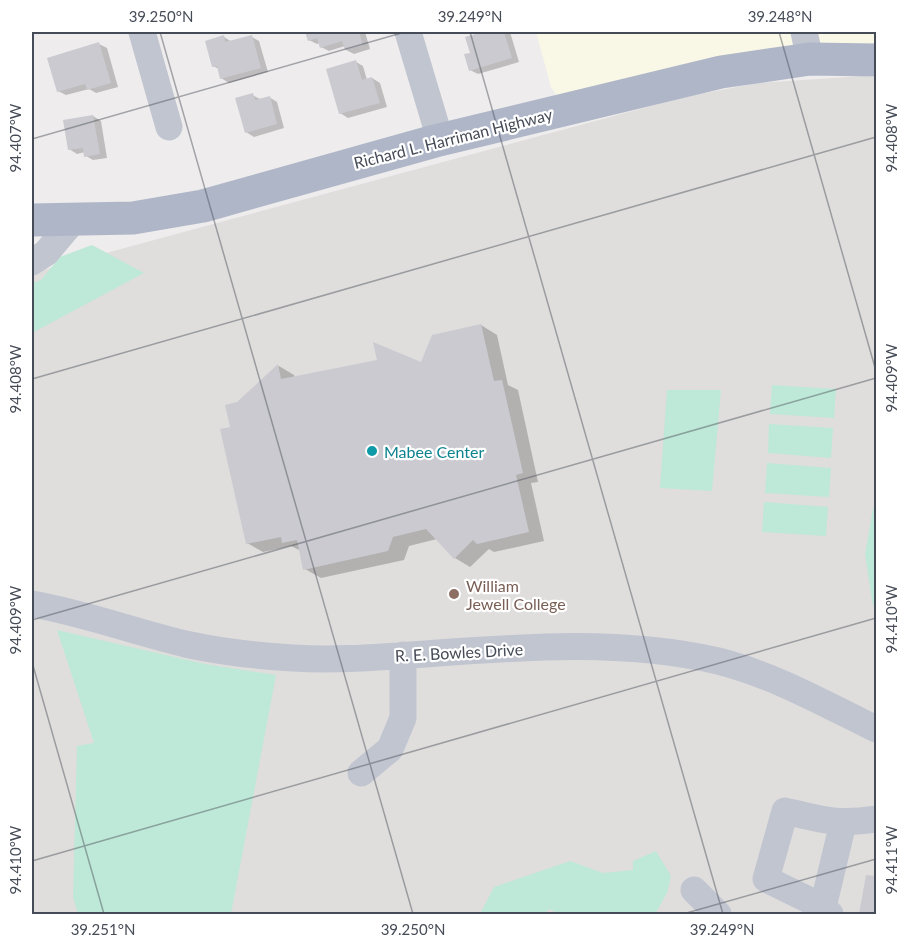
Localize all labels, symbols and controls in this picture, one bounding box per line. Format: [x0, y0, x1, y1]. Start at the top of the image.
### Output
text: 39.250°N [129, 7, 193, 25]
text: 39.249°N [438, 7, 502, 25]
text: 39.248°N [748, 7, 812, 25]
text: 94.407°W [6, 103, 24, 172]
text: 94.408°W [882, 103, 900, 172]
street label: Richard L. Harriman Highway [352, 104, 555, 172]
text: 94.409°W [882, 343, 900, 412]
text: 94.408°W [6, 344, 24, 413]
place label: Mabee Center [384, 442, 484, 461]
marker: Mabee Center [365, 444, 379, 458]
place label: William Jewell College [466, 576, 566, 613]
text: 94.410°W [882, 584, 900, 653]
text: 94.409°W [6, 585, 24, 654]
marker: William Jewell College [447, 587, 461, 601]
street label: R. E. Bowles Drive [395, 639, 523, 665]
text: 94.410°W [6, 825, 24, 894]
text: 94.411°W [882, 825, 900, 894]
text: 39.251°N [71, 920, 135, 938]
text: 39.250°N [381, 920, 445, 938]
text: 39.249°N [690, 920, 754, 938]

